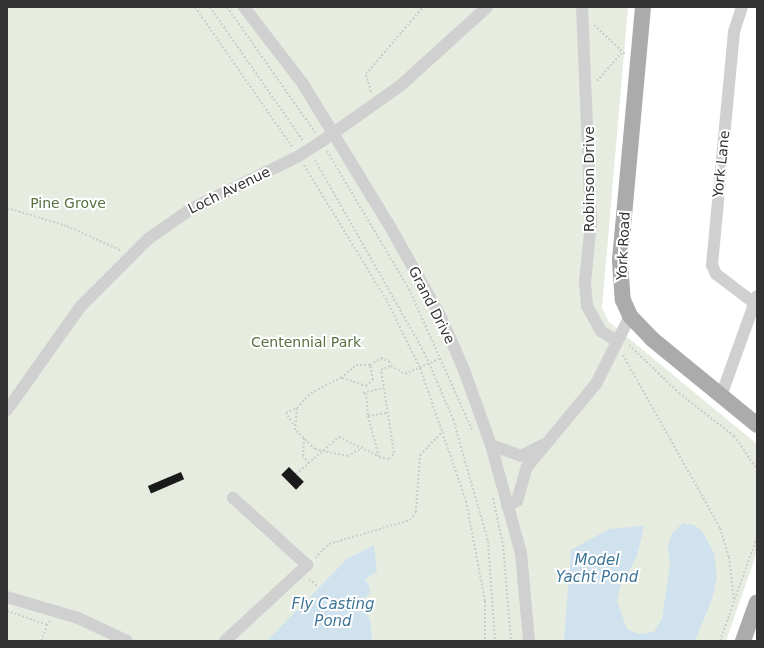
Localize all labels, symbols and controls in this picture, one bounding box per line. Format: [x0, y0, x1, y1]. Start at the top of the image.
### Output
street label: Robinson Drive [581, 126, 597, 232]
street label: York Lane [709, 130, 733, 198]
street label: Loch Avenue [185, 163, 273, 217]
park label: Pine Grove [30, 195, 106, 211]
street label: York Road [613, 211, 633, 281]
street label: Grand Drive [405, 263, 459, 347]
park label: Centennial Park [251, 334, 361, 350]
water label: Model Yacht Pond [556, 551, 638, 586]
water label: Fly Casting Pond [292, 595, 374, 630]

